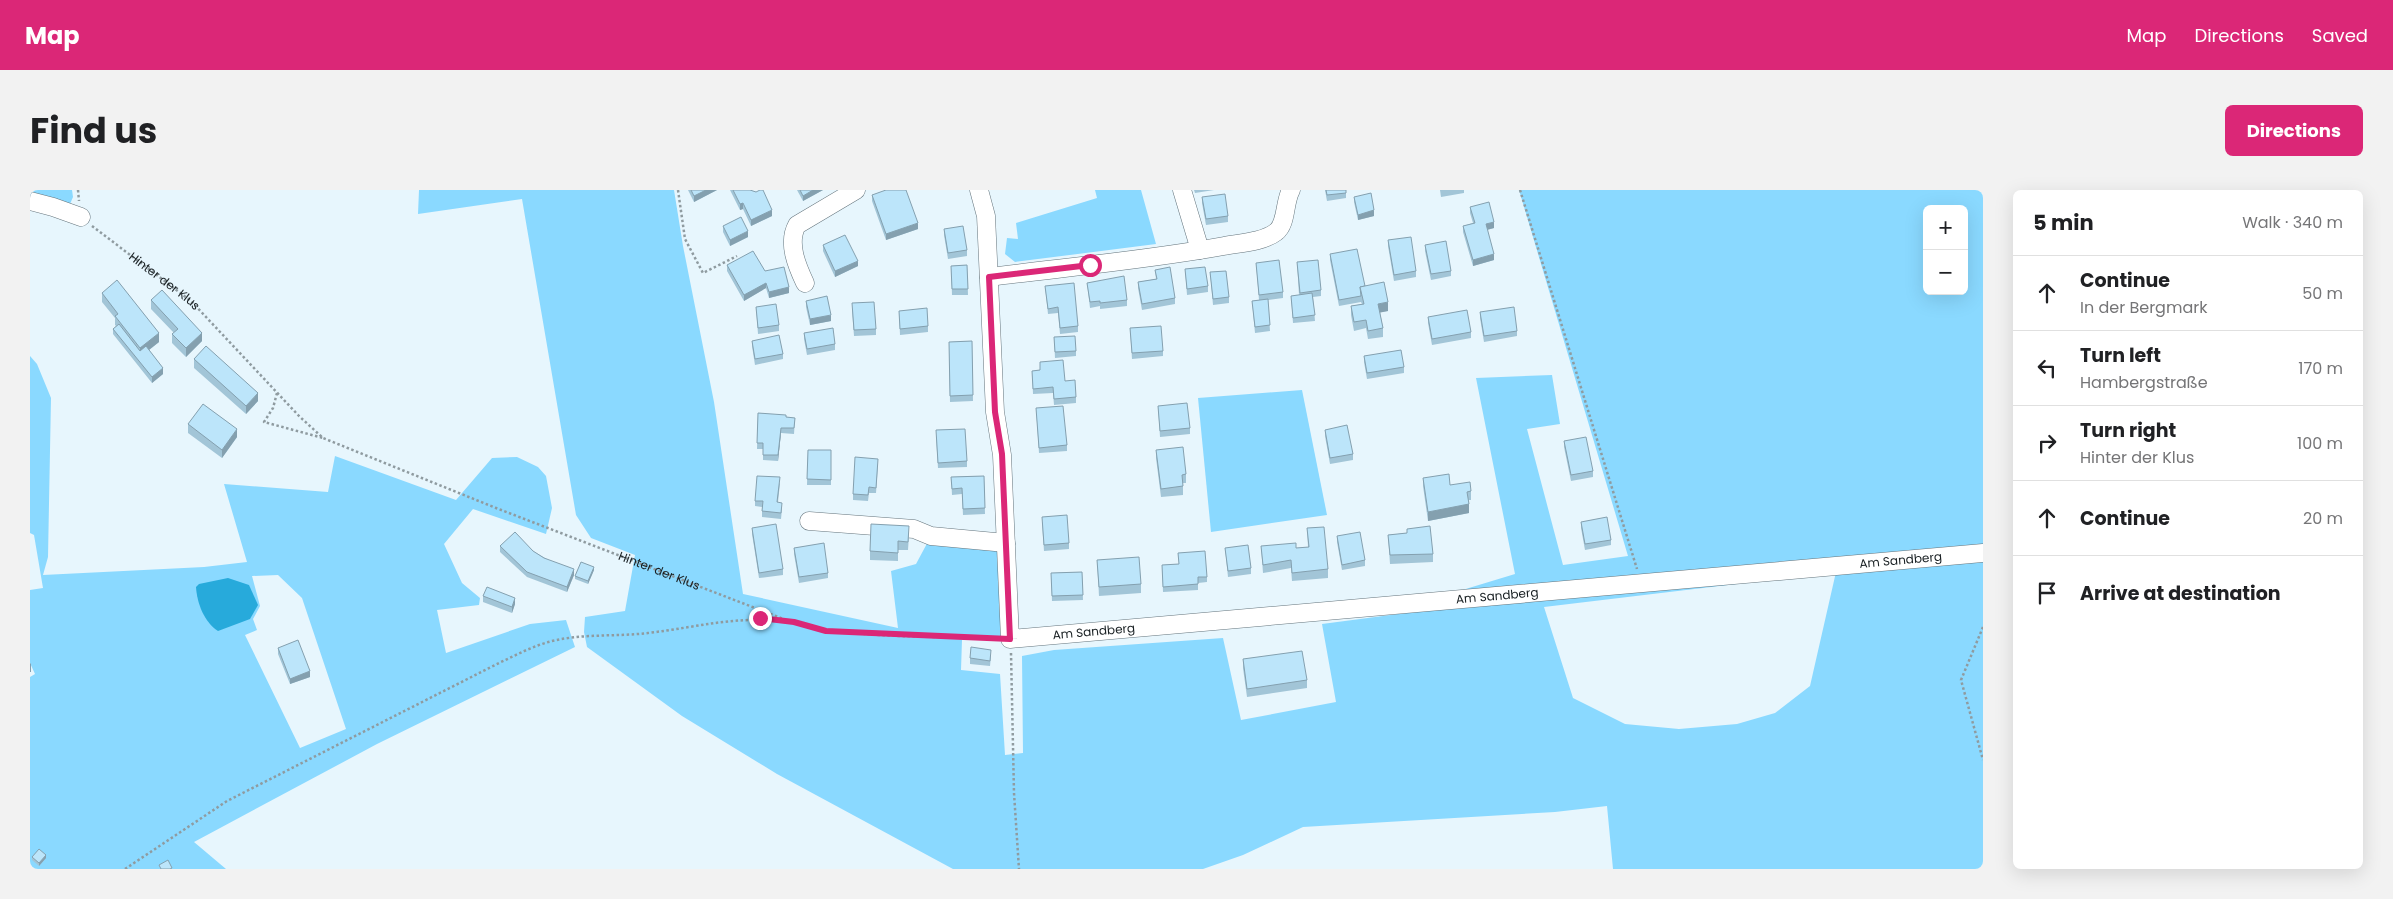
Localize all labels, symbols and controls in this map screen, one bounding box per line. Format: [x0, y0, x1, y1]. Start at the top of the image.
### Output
text: Map [25, 19, 80, 52]
text: Map [2127, 23, 2166, 48]
text: Directions [2194, 23, 2284, 48]
text: Saved [2312, 23, 2368, 48]
button: Directions [2225, 105, 2363, 156]
text: Find us [30, 106, 157, 155]
map controls [1923, 205, 1968, 295]
button: + [1923, 205, 1968, 250]
text: 5 min [2033, 208, 2094, 237]
text: Walk · 340 m [2242, 211, 2343, 234]
street label: Hinter der Klus [125, 248, 204, 314]
button: − [1923, 250, 1968, 295]
route start [1079, 254, 1102, 277]
text: Continue [2080, 267, 2170, 294]
icon: ahead [2033, 279, 2061, 307]
text: 50 m [2302, 282, 2343, 305]
text: In der Bergmark [2080, 296, 2207, 319]
text: Turn left [2080, 342, 2161, 369]
icon: left [2033, 354, 2061, 382]
text: 170 m [2298, 357, 2343, 380]
text: Hambergstraße [2080, 371, 2208, 394]
text: Turn right [2080, 417, 2176, 444]
icon: right [2033, 429, 2061, 457]
text: 100 m [2297, 432, 2343, 455]
text: Hinter der Klus [2080, 446, 2194, 469]
icon: ahead [2033, 504, 2061, 532]
text: Continue [2080, 505, 2170, 532]
text: 20 m [2303, 507, 2343, 530]
street label: Hinter der Klus [616, 547, 702, 594]
street label: Am Sandberg [1859, 548, 1943, 572]
icon: arrive [2033, 579, 2061, 607]
text: Arrive at destination [2080, 580, 2281, 607]
street label: Am Sandberg [1455, 583, 1539, 608]
route end [749, 607, 772, 630]
street label: Am Sandberg [1052, 619, 1136, 643]

